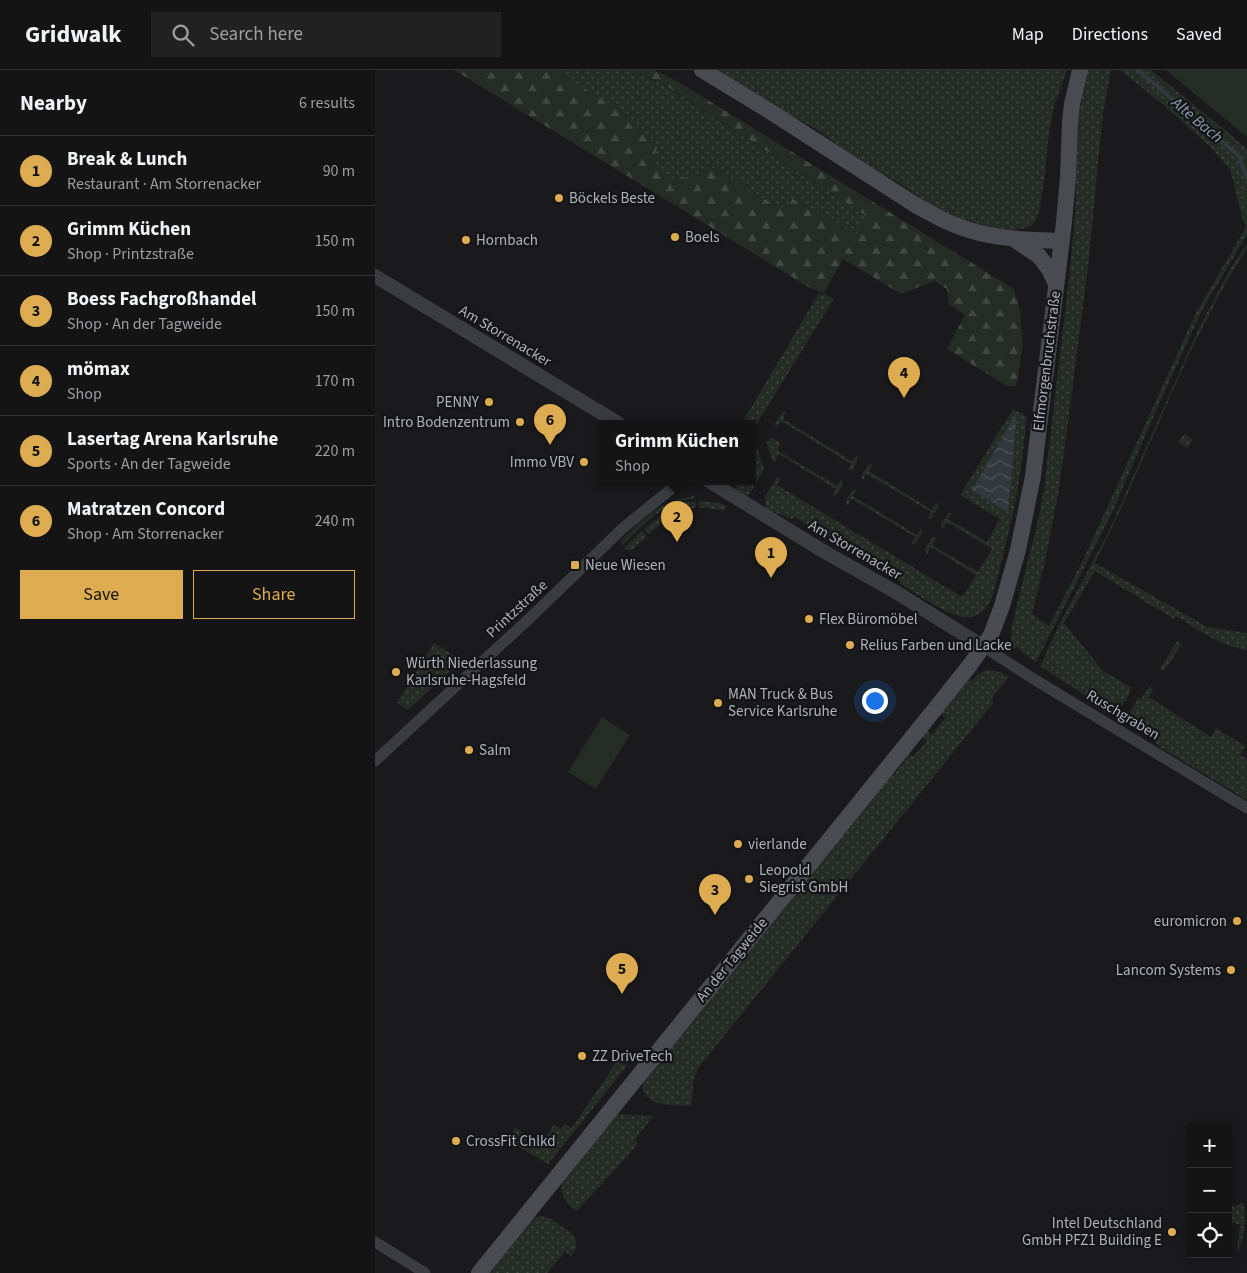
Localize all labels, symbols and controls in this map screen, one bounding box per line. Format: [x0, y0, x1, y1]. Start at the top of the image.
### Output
search box [151, 12, 501, 57]
text: Gridwalk [25, 17, 121, 52]
icon: search [169, 21, 197, 49]
text: Search here [209, 21, 303, 48]
text: Map [1012, 22, 1044, 47]
text: Directions [1072, 22, 1148, 47]
text: Saved [1176, 22, 1222, 47]
text: Nearby [20, 88, 87, 118]
water label: Alte Bach [1166, 91, 1227, 148]
text: 6 results [299, 92, 355, 114]
text: Break & Lunch [67, 146, 187, 173]
text: 1 [32, 160, 40, 182]
text: 90 m [323, 160, 355, 182]
text: Restaurant · Am Storrenacker [67, 173, 261, 195]
place label: Böckels Beste [569, 188, 655, 209]
marker: Böckels Beste [553, 192, 565, 204]
text: Grimm Küchen [67, 216, 191, 243]
place label: Boels [685, 227, 720, 248]
text: 2 [32, 230, 40, 252]
text: 150 m [315, 230, 355, 252]
place label: Hornbach [476, 230, 538, 251]
marker: Boels [669, 231, 681, 243]
marker: Hornbach [460, 234, 472, 246]
text: Shop · Printzstraße [67, 243, 194, 265]
text: Boess Fachgroßhandel [67, 286, 256, 313]
street label: Elfmorgenbruchstraße [1028, 290, 1066, 432]
text: 3 [32, 300, 40, 322]
text: 150 m [315, 300, 355, 322]
street label: Am Storrenacker [455, 300, 556, 372]
text: Shop · An der Tagweide [67, 313, 222, 335]
text: mömax [67, 356, 130, 383]
pin: 4 [888, 357, 920, 398]
text: 4 [32, 370, 40, 392]
text: 170 m [315, 370, 355, 392]
text: Shop [67, 383, 102, 405]
place label: PENNY [436, 392, 480, 413]
marker: PENNY [483, 396, 495, 408]
pin: 6 [534, 404, 566, 445]
place label: Intro Bodenzentrum [383, 412, 510, 433]
marker: Intro Bodenzentrum [514, 416, 526, 428]
popup [598, 420, 756, 485]
text: Lasertag Arena Karlsruhe [67, 426, 278, 453]
text: Grimm Küchen [615, 428, 739, 455]
text: 5 [32, 440, 40, 462]
text: 220 m [315, 440, 355, 462]
place label: Immo VBV [510, 452, 574, 473]
text: Sports · An der Tagweide [67, 453, 231, 475]
text: Shop [615, 455, 650, 477]
marker: Immo VBV [578, 456, 590, 468]
text: Matratzen Concord [67, 496, 225, 523]
pin: 2 [661, 501, 693, 542]
text: 6 [32, 510, 40, 532]
text: 240 m [315, 510, 355, 532]
street label: Am Storrenacker [805, 515, 906, 586]
text: Shop · Am Storrenacker [67, 523, 223, 545]
pin: 1 [755, 537, 787, 578]
place label: Neue Wiesen [585, 555, 666, 576]
marker: Neue Wiesen [569, 559, 581, 571]
button: Save [20, 570, 183, 619]
button: Share [193, 570, 355, 619]
street label: Printzstraße [482, 575, 552, 643]
place label: Flex Büromöbel [819, 609, 918, 630]
marker: Flex Büromöbel [803, 613, 815, 625]
place label: Relius Farben und Lacke [860, 635, 1011, 656]
marker: Relius Farben und Lacke [844, 639, 856, 651]
place label: Würth Niederlassung Karlsruhe-Hagsfeld [406, 653, 538, 691]
marker: Würth Niederlassung Karlsruhe-Hagsfeld [390, 666, 402, 678]
place label: MAN Truck & Bus Service Karlsruhe [728, 684, 837, 722]
street label: Ruschgraben [1082, 685, 1164, 745]
your location [862, 688, 888, 714]
marker: MAN Truck & Bus Service Karlsruhe [712, 697, 724, 709]
place label: Salm [479, 740, 511, 761]
marker: Salm [463, 744, 475, 756]
place label: vierlande [748, 834, 807, 855]
marker: vierlande [732, 838, 744, 850]
place label: Leopold Siegrist GmbH [759, 860, 848, 898]
marker: Leopold Siegrist GmbH [743, 873, 755, 885]
pin: 3 [699, 874, 731, 915]
place label: euromicron [1154, 911, 1227, 932]
street label: An der Tagweide [691, 913, 773, 1007]
marker: euromicron [1231, 915, 1243, 927]
pin: 5 [606, 953, 638, 994]
place label: Lancom Systems [1116, 960, 1221, 981]
marker: Lancom Systems [1225, 964, 1237, 976]
place label: ZZ DriveTech [592, 1046, 673, 1067]
marker: ZZ DriveTech [576, 1050, 588, 1062]
map controls [1187, 1123, 1232, 1258]
button: + [1187, 1123, 1232, 1168]
place label: CrossFit Chlkd [466, 1131, 556, 1152]
marker: CrossFit Chlkd [450, 1135, 462, 1147]
button: − [1187, 1168, 1232, 1213]
place label: Intel Deutschland GmbH PFZ1 Building E [1022, 1213, 1162, 1251]
button: locate [1187, 1213, 1232, 1258]
marker: Intel Deutschland GmbH PFZ1 Building E [1166, 1226, 1178, 1238]

